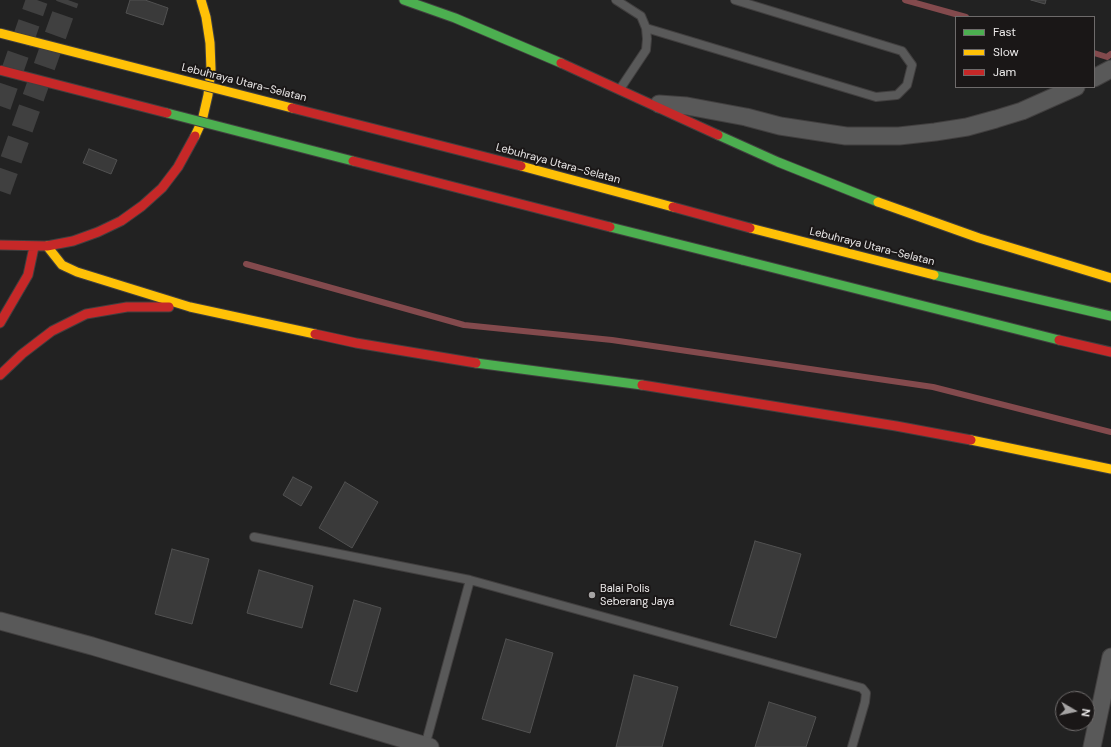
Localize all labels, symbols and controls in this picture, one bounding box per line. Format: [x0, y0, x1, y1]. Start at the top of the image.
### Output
legend [955, 16, 1095, 88]
text: Fast [993, 24, 1016, 40]
text: Slow [993, 44, 1019, 60]
street label: Lebuhraya Utara–Selatan [180, 61, 308, 105]
text: Jam [993, 64, 1016, 80]
street label: Lebuhraya Utara–Selatan [494, 141, 622, 187]
street label: Lebuhraya Utara–Selatan [808, 225, 936, 269]
place label: Balai Polis Seberang Jaya [600, 582, 674, 608]
marker: Balai Polis Seberang Jaya [587, 590, 597, 600]
north arrow [1055, 691, 1095, 731]
text: N [1078, 708, 1093, 718]

